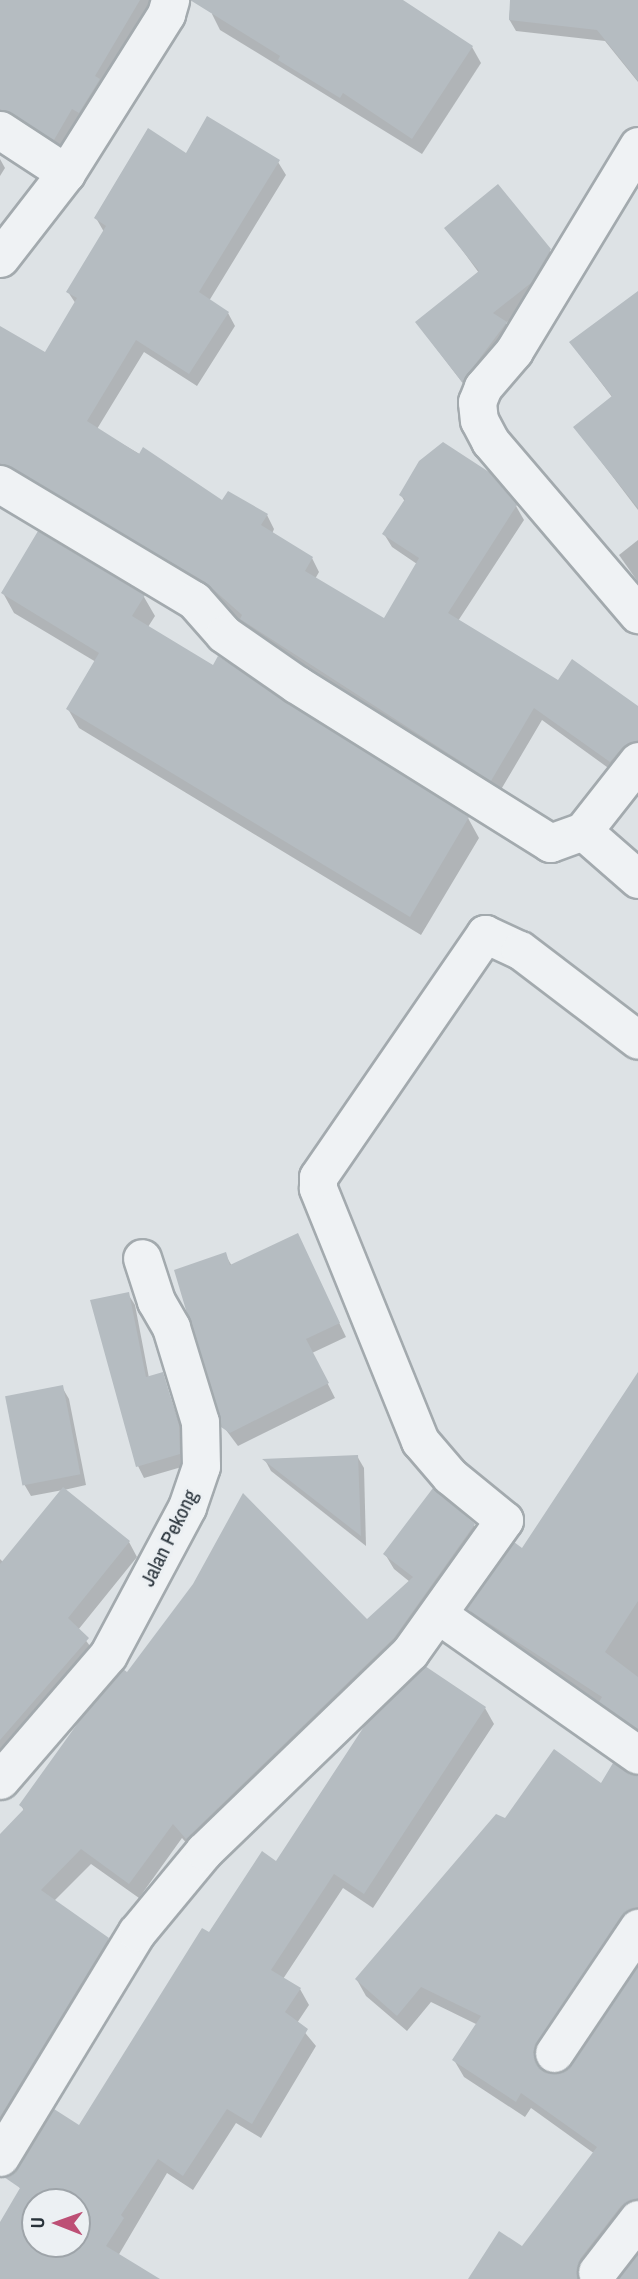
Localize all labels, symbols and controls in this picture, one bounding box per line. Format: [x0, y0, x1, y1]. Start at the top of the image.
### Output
street label: Jalan Pekong [135, 1486, 203, 1590]
north arrow [21, 2188, 91, 2258]
text: U [24, 2217, 50, 2229]

